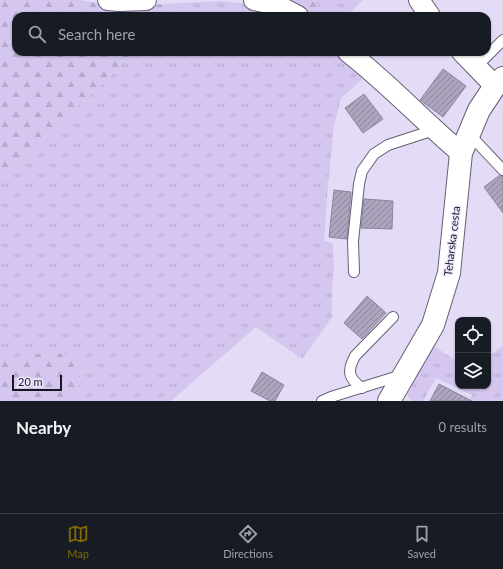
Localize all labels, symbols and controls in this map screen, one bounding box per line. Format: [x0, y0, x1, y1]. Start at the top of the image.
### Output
search box [12, 12, 491, 56]
icon: search [26, 23, 48, 45]
text: Search here [58, 25, 135, 43]
street label: Teharska cesta [441, 205, 462, 277]
map controls [455, 317, 491, 389]
button: locate [455, 317, 491, 353]
button: layers [455, 353, 491, 389]
scale bar [12, 373, 62, 392]
text: 20 m [18, 375, 43, 388]
text: Nearby [16, 417, 71, 438]
text: 0 results [439, 419, 487, 435]
tab: Map [67, 523, 89, 560]
tab: Directions [223, 523, 273, 560]
tab: Saved [407, 523, 436, 560]

